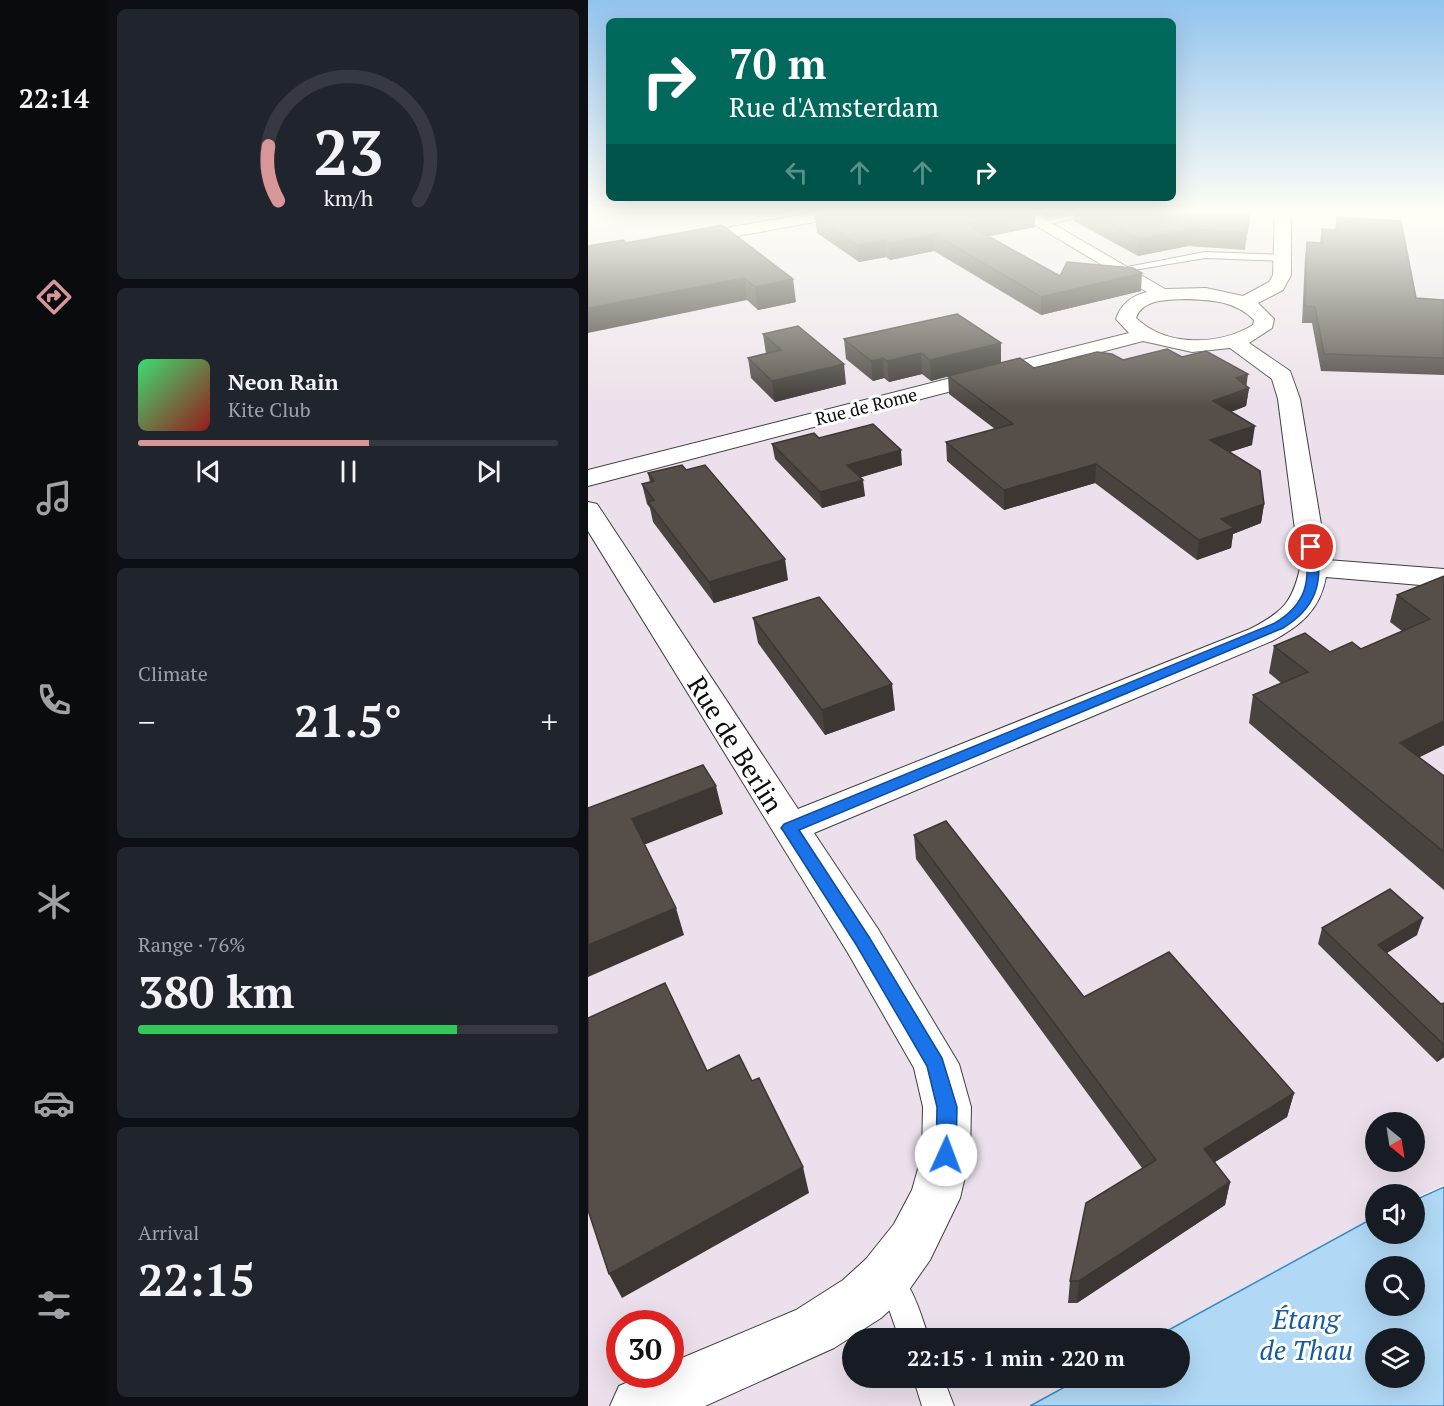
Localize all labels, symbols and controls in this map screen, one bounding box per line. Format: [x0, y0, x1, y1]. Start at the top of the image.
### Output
text: 70 m [729, 35, 827, 91]
icon: right [630, 42, 708, 120]
text: 22:14 [19, 80, 89, 116]
text: Rue d'Amsterdam [729, 89, 939, 125]
text: 23 [313, 110, 383, 193]
icon: left [780, 156, 813, 189]
icon: ahead [843, 156, 876, 189]
icon: ahead [906, 156, 939, 189]
icon: right [969, 156, 1002, 189]
text: km/h [323, 185, 373, 213]
icon: directions [33, 276, 75, 318]
text: Neon Rain [228, 367, 339, 396]
street label: Rue de Rome [812, 382, 920, 430]
text: Kite Club [228, 396, 311, 423]
icon: previous [192, 455, 225, 488]
icon: pause [332, 455, 365, 488]
icon: next [472, 455, 505, 488]
icon: music [33, 477, 75, 519]
pin [1285, 521, 1336, 572]
icon: arrive [1294, 530, 1327, 563]
text: Climate [138, 660, 208, 687]
street label: Rue de Berlin [681, 669, 791, 819]
icon: phone [33, 679, 75, 721]
text: 21.5° [294, 690, 402, 750]
text: − [138, 700, 156, 743]
text: + [540, 700, 558, 743]
icon: climate [33, 881, 75, 923]
text: Range · 76% [138, 931, 245, 958]
text: 380 km [138, 961, 294, 1021]
icon: car [33, 1082, 75, 1124]
north arrow [1365, 1112, 1425, 1172]
map controls [1365, 1112, 1425, 1388]
position arrow [914, 1123, 978, 1187]
button: sound [1365, 1184, 1425, 1244]
text: Arrival [138, 1219, 199, 1246]
text: 22:15 [138, 1249, 255, 1309]
button: search [1365, 1256, 1425, 1316]
icon: filters [33, 1284, 75, 1326]
water label: Étang de Thau [1259, 1301, 1353, 1368]
speed limit sign: 30 [606, 1310, 684, 1388]
button: layers [1365, 1328, 1425, 1388]
text: 22:15 · 1 min · 220 m [907, 1343, 1125, 1372]

